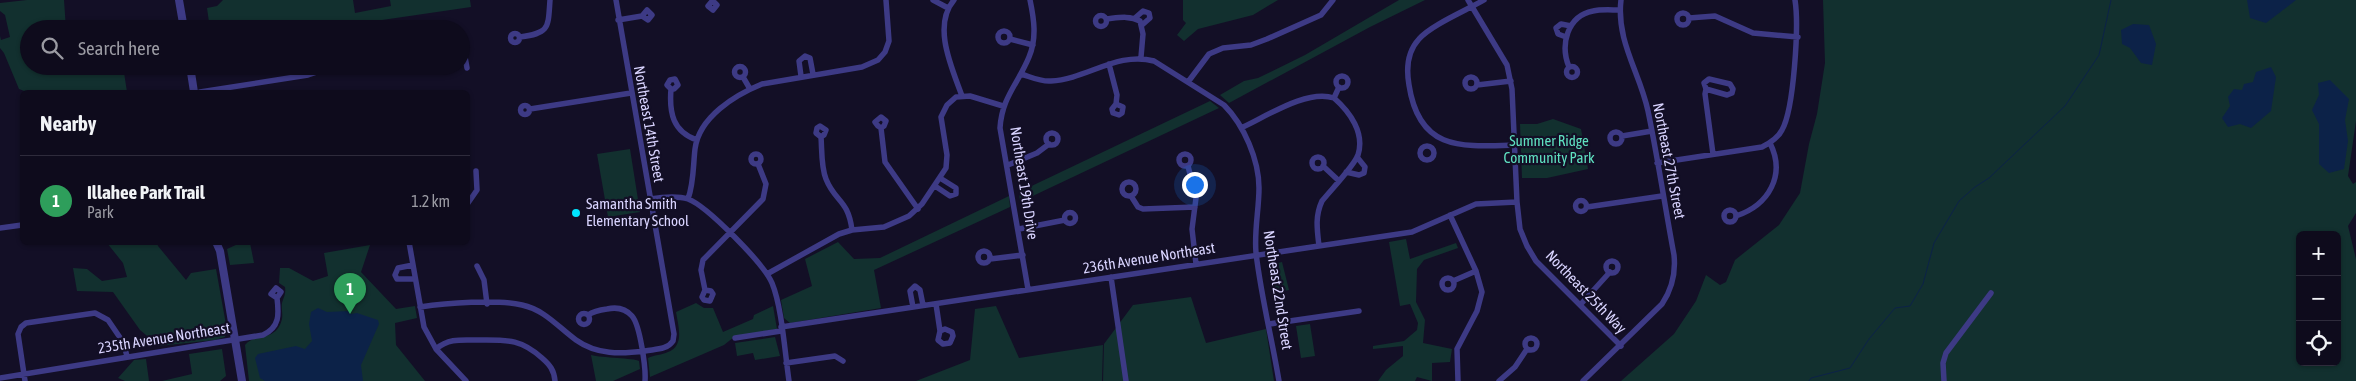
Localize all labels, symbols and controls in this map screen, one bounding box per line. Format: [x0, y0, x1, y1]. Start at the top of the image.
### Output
search box [20, 20, 470, 75]
icon: search [38, 34, 66, 62]
text: Search here [78, 37, 160, 59]
street label: Northeast 14th Street [631, 64, 668, 183]
street label: Northeast 27th Street [1650, 101, 1689, 220]
text: Nearby [40, 111, 96, 135]
street label: Northeast 19th Drive [1007, 125, 1042, 241]
park label: Summer Ridge Community Park [1504, 132, 1595, 166]
your location [1182, 172, 1208, 198]
text: Illahee Park Trail [87, 181, 205, 203]
text: 1 [52, 192, 60, 210]
text: 1.2 km [411, 192, 450, 210]
place label: Samantha Smith Elementary School [586, 195, 689, 229]
text: Park [87, 203, 114, 221]
marker: Samantha Smith Elementary School [570, 207, 582, 219]
street label: Northeast 22nd Street [1261, 229, 1296, 351]
map controls [2296, 231, 2341, 366]
button: + [2296, 231, 2341, 276]
street label: 236th Avenue Northeast [1082, 239, 1216, 276]
street label: Northeast 25th Way [1543, 247, 1630, 337]
pin: 1 [334, 273, 366, 314]
button: − [2296, 276, 2341, 321]
street label: 235th Avenue Northeast [97, 319, 231, 356]
button: locate [2296, 321, 2341, 366]

